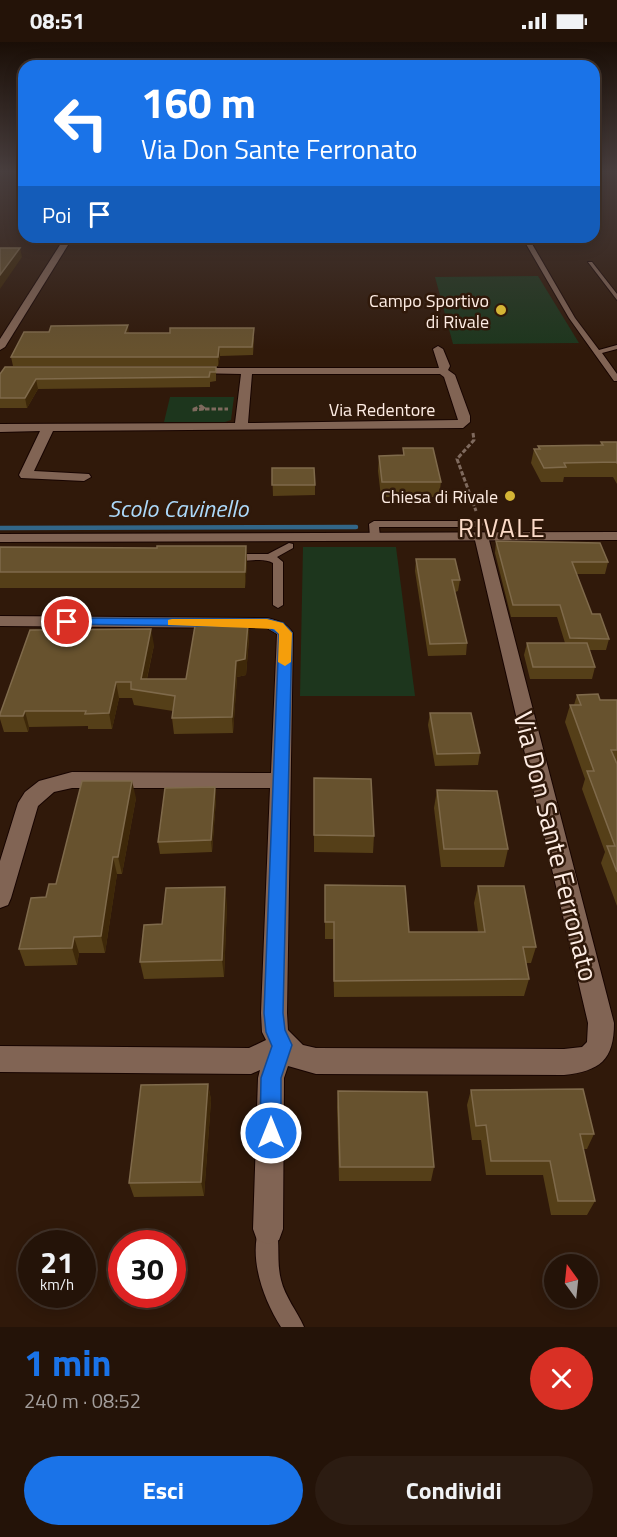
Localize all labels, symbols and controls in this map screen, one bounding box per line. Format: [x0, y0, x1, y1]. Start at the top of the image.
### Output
text: 08:51 [30, 4, 85, 38]
text: 160 m [141, 70, 256, 134]
icon: left [42, 84, 120, 162]
text: Via Don Sante Ferronato [141, 128, 418, 169]
text: Poi [42, 198, 71, 232]
icon: arrive [83, 198, 116, 231]
place label: Campo Sportivo di Rivale [369, 287, 489, 335]
marker: Campo Sportivo di Rivale [494, 303, 508, 317]
street label: Via Redentore [329, 396, 435, 423]
place label: Chiesa di Rivale [381, 483, 498, 510]
marker: Chiesa di Rivale [503, 489, 517, 503]
water label: Scolo Cavinello [108, 490, 249, 526]
district label: RIVALE [458, 508, 546, 547]
pin [41, 596, 92, 647]
icon: arrive [50, 605, 83, 638]
street label: Via Don Sante Ferronato [504, 707, 610, 985]
position arrow [239, 1101, 303, 1165]
speed limit sign: 30 [108, 1230, 186, 1308]
text: 21 [40, 1239, 74, 1285]
north arrow [544, 1254, 598, 1308]
map controls [544, 1254, 598, 1308]
text: km/h [40, 1273, 74, 1296]
text: 1 min [24, 1335, 111, 1390]
button: close [530, 1347, 593, 1410]
text: 240 m · 08:52 [24, 1385, 141, 1416]
button: Esci [24, 1456, 303, 1525]
button: Condividi [315, 1456, 593, 1525]

